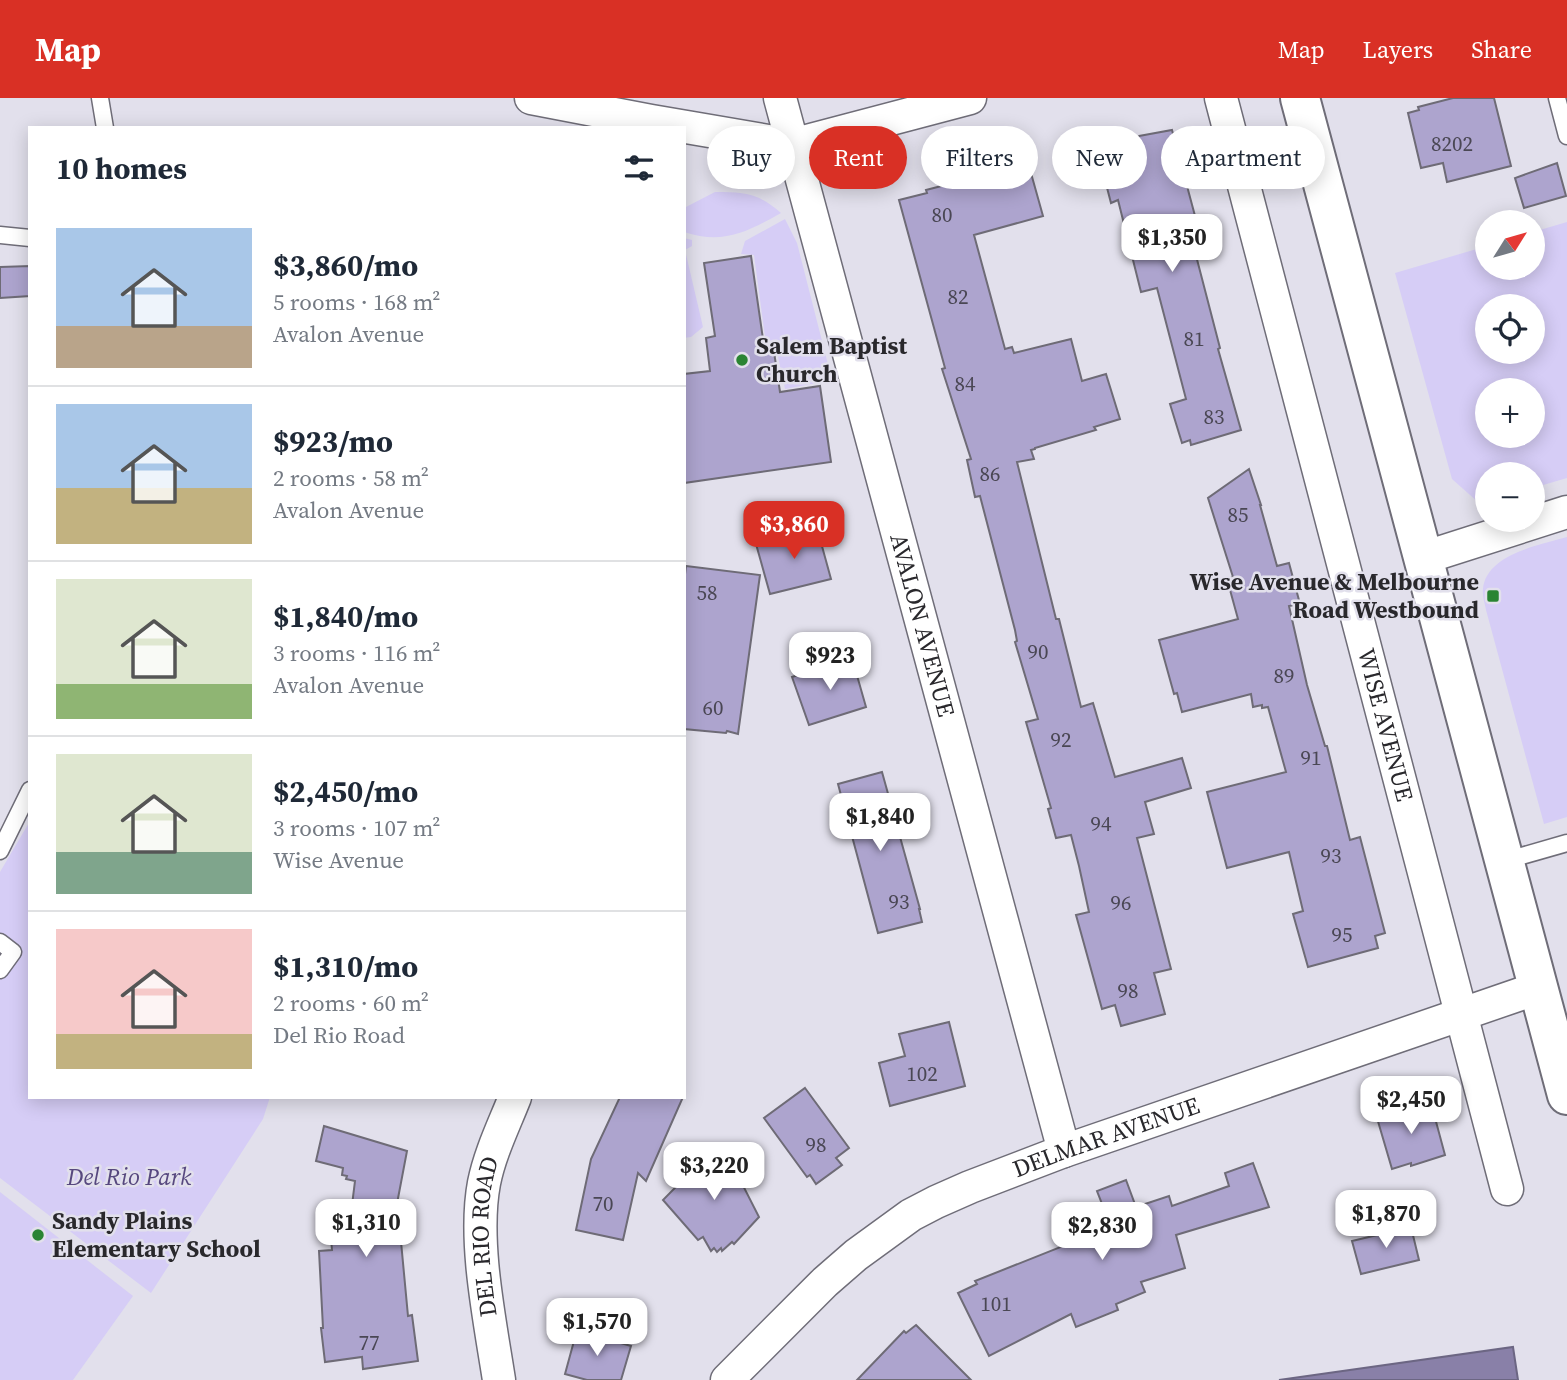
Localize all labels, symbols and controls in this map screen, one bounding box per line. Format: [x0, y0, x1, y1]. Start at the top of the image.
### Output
text: Map [35, 27, 101, 72]
text: Map [1278, 33, 1325, 66]
text: Layers [1363, 33, 1433, 66]
text: Share [1471, 33, 1532, 66]
chip: Buy [707, 126, 795, 189]
chip: Rent [809, 126, 907, 189]
chip: Filters [921, 126, 1038, 189]
chip: New [1052, 126, 1147, 189]
chip: Apartment [1161, 126, 1325, 189]
house number: 8202 [1431, 129, 1473, 158]
text: 10 homes [56, 148, 187, 189]
icon: filters [620, 149, 658, 187]
house number: 80 [932, 200, 953, 229]
north arrow [1475, 210, 1545, 280]
map controls [1475, 210, 1545, 532]
pin: $1,350 [1115, 214, 1229, 274]
text: $1,350 [1137, 221, 1207, 253]
text: $3,860/mo [273, 245, 418, 286]
icon: home [112, 256, 196, 340]
house number: 82 [948, 282, 969, 311]
text: 5 rooms · 168 m² [273, 286, 440, 318]
button: locate [1475, 294, 1545, 364]
text: Avalon Avenue [273, 318, 424, 350]
house number: 81 [1184, 324, 1205, 353]
place label: Salem Baptist Church [756, 329, 907, 390]
marker: Salem Baptist Church [734, 352, 750, 368]
house number: 84 [955, 369, 976, 398]
button: + [1475, 378, 1545, 448]
house number: 83 [1204, 402, 1225, 431]
text: $923/mo [273, 421, 393, 462]
icon: home [112, 432, 196, 516]
house number: 86 [980, 459, 1001, 488]
text: 2 rooms · 58 m² [273, 462, 429, 494]
button: − [1475, 462, 1545, 532]
text: Avalon Avenue [273, 494, 424, 526]
house number: 85 [1228, 500, 1249, 529]
pin: $3,860 [737, 502, 851, 561]
text: $3,860 [759, 508, 829, 540]
street label: AVALON AVENUE [882, 530, 963, 720]
place label: Wise Avenue & Melbourne Road Westbound [1190, 565, 1479, 626]
house number: 58 [697, 578, 718, 607]
marker: Wise Avenue & Melbourne Road Westbound [1485, 588, 1501, 604]
text: $1,840/mo [273, 596, 418, 637]
icon: home [112, 607, 196, 691]
pin: $923 [789, 632, 871, 692]
text: 3 rooms · 116 m² [273, 637, 440, 669]
house number: 90 [1028, 637, 1049, 666]
text: $923 [805, 639, 855, 671]
street label: WISE AVENUE [1350, 645, 1422, 805]
house number: 89 [1274, 661, 1295, 690]
text: Avalon Avenue [273, 669, 424, 701]
house number: 60 [703, 693, 724, 722]
house number: 92 [1051, 725, 1072, 754]
house number: 91 [1301, 743, 1322, 772]
text: $2,450/mo [273, 771, 418, 812]
icon: home [112, 782, 196, 866]
pin: $1,840 [823, 794, 937, 853]
text: $1,840 [845, 800, 915, 832]
house number: 94 [1091, 809, 1112, 838]
text: 3 rooms · 107 m² [273, 812, 440, 844]
house number: 93 [1321, 841, 1342, 870]
text: Wise Avenue [273, 844, 404, 876]
house number: 93 [889, 887, 910, 916]
house number: 96 [1111, 888, 1132, 917]
house number: 95 [1332, 920, 1353, 949]
text: $1,310/mo [273, 946, 418, 987]
icon: home [112, 957, 196, 1041]
house number: 98 [1118, 976, 1139, 1005]
text: 2 rooms · 60 m² [273, 987, 429, 1019]
text: Del Rio Road [273, 1019, 405, 1051]
house number: 102 [906, 1059, 938, 1088]
pin: $2,450 [1354, 1076, 1468, 1136]
text: $2,450 [1376, 1083, 1446, 1115]
street label: DELMAR AVENUE [1008, 1089, 1204, 1185]
house number: 98 [806, 1130, 827, 1159]
pin: $3,220 [657, 1142, 771, 1202]
text: $3,220 [679, 1149, 749, 1181]
street label: DEL RIO ROAD [463, 1152, 506, 1319]
park label: Del Rio Park [66, 1160, 192, 1193]
house number: 70 [593, 1189, 614, 1218]
pin: $1,870 [1329, 1190, 1443, 1250]
text: $1,870 [1351, 1197, 1421, 1229]
pin: $1,310 [309, 1200, 423, 1259]
pin: $2,830 [1045, 1202, 1159, 1262]
place label: Sandy Plains Elementary School [52, 1204, 261, 1265]
text: $1,310 [331, 1206, 401, 1238]
text: $2,830 [1067, 1209, 1137, 1241]
marker: Sandy Plains Elementary School [30, 1227, 46, 1243]
house number: 101 [980, 1289, 1012, 1318]
pin: $1,570 [540, 1298, 654, 1358]
text: $1,570 [562, 1305, 632, 1337]
house number: 77 [359, 1328, 380, 1357]

